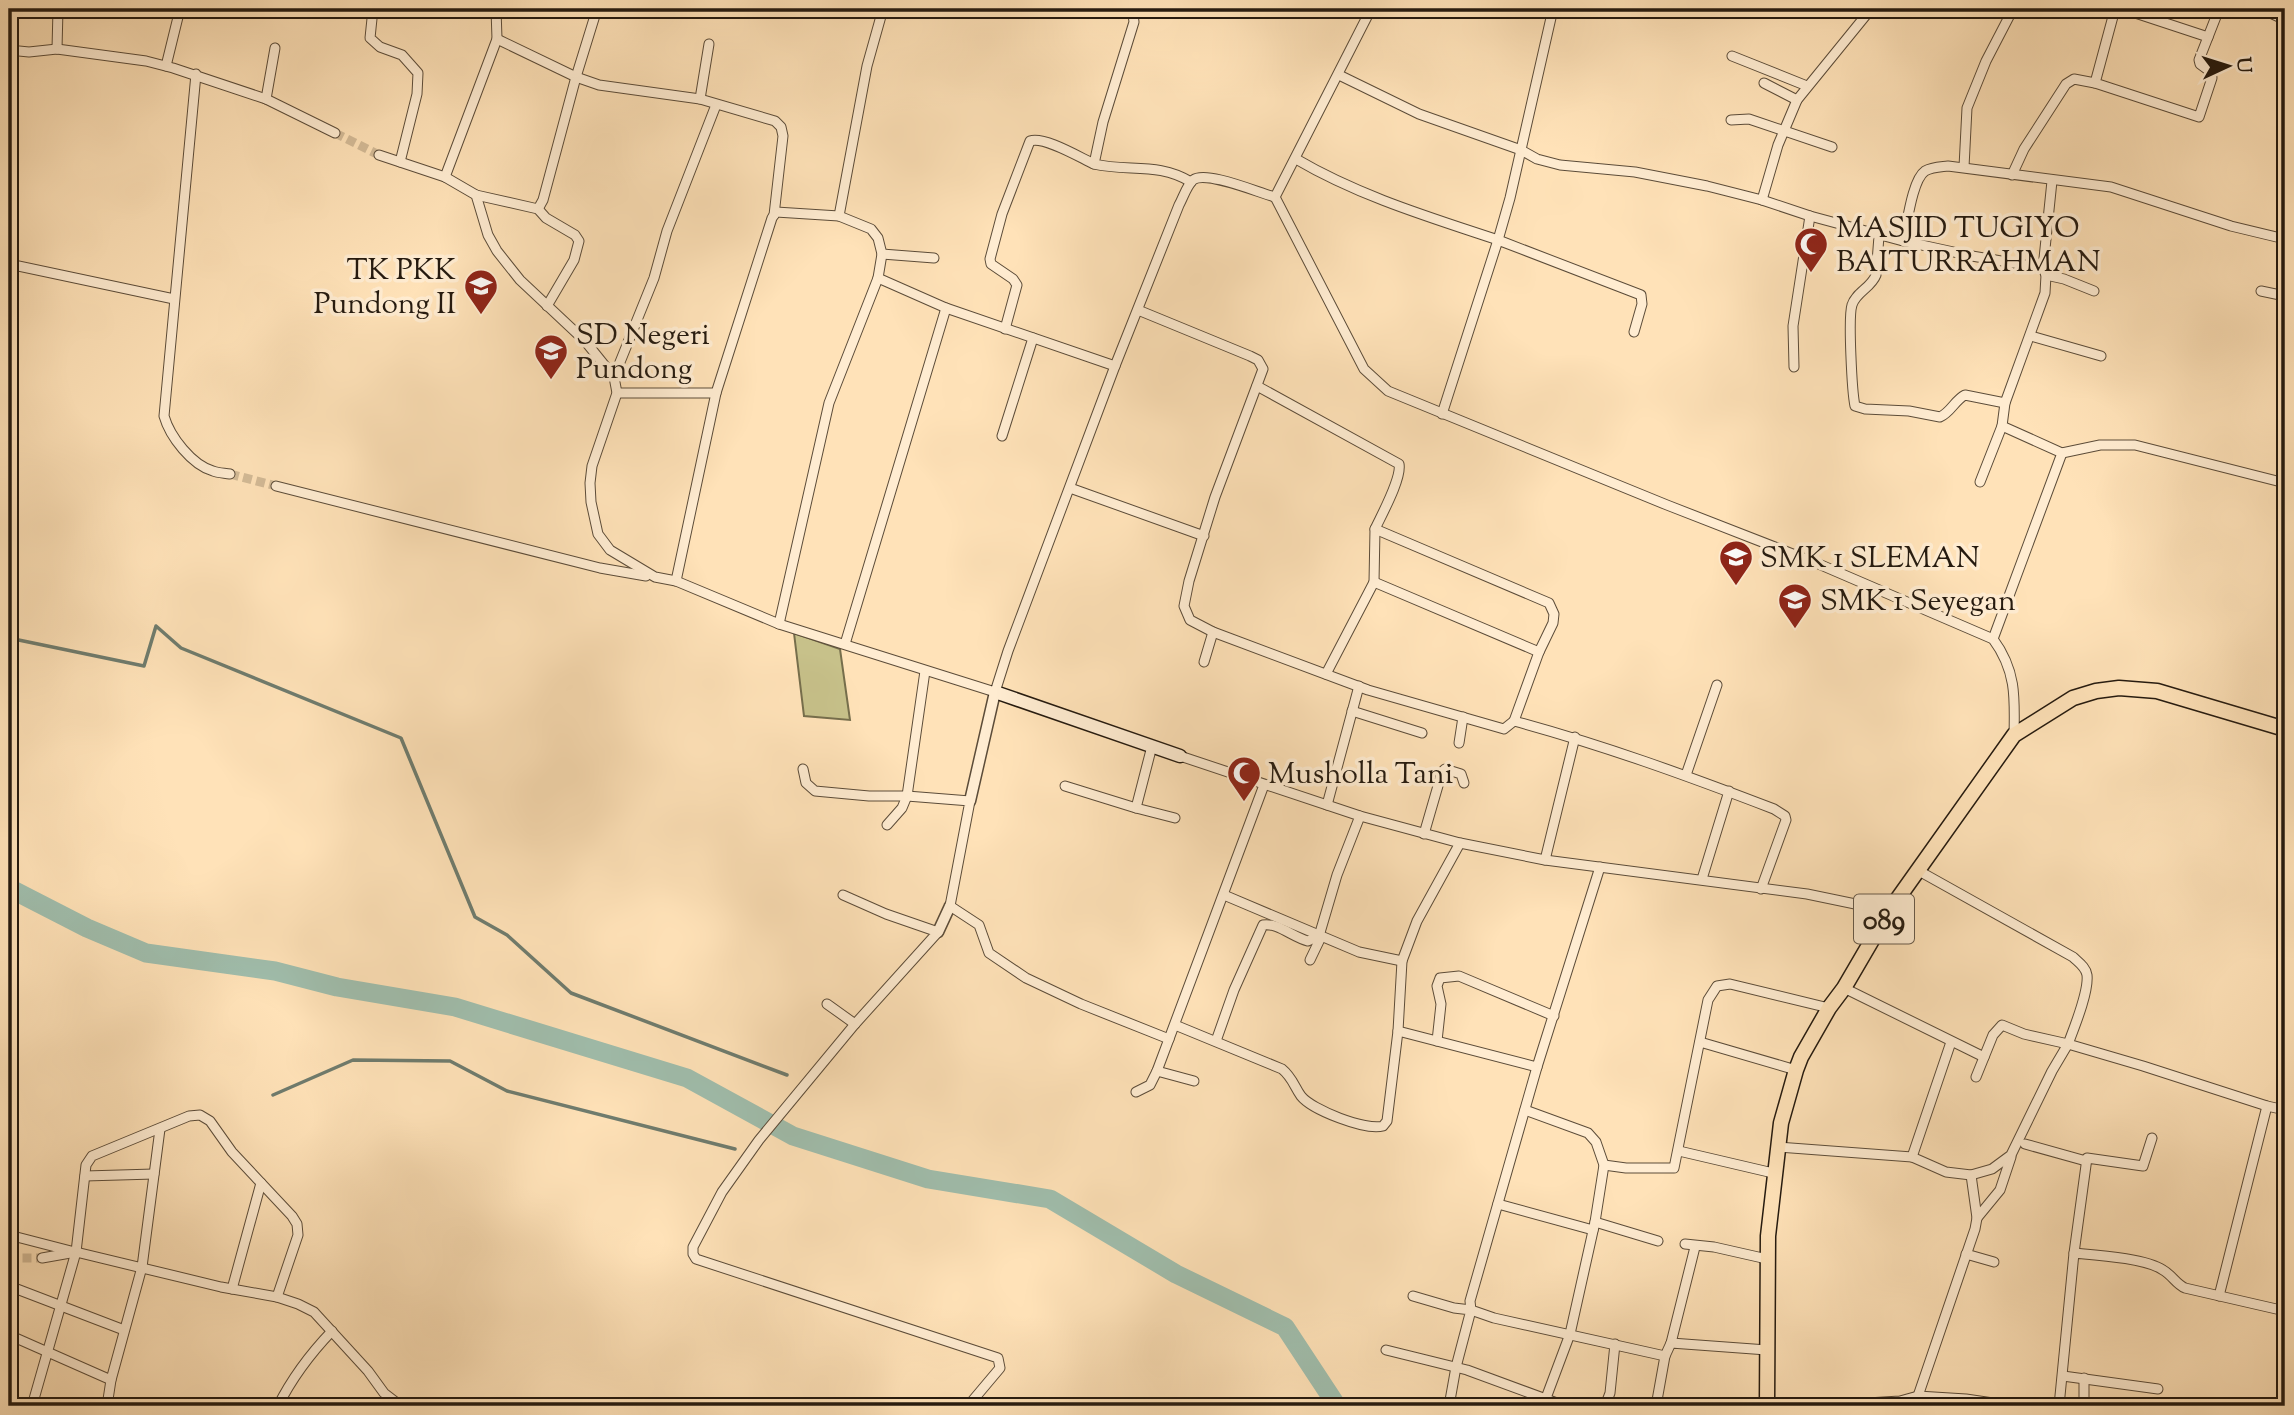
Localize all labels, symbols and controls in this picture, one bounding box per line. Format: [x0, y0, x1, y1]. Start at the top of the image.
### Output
north arrow [2192, 32, 2262, 102]
text: U [2228, 56, 2257, 74]
place label: MASJID TUGIYO BAITURRAHMAN [1836, 208, 2101, 285]
mosque icon: MASJID TUGIYO BAITURRAHMAN [1792, 225, 1830, 274]
place label: TK PKK Pundong II [314, 250, 456, 327]
school or university icon: TK PKK Pundong II [462, 267, 500, 316]
place label: SD Negeri Pundong [576, 315, 710, 392]
school or university icon: SD Negeri Pundong [532, 332, 570, 381]
school or university icon: SMK 1 SLEMAN [1717, 538, 1755, 587]
place label: SMK 1 SLEMAN [1760, 538, 1980, 581]
school or university icon: SMK 1 Seyegan [1776, 581, 1814, 630]
place label: SMK 1 Seyegan [1820, 581, 2016, 624]
mosque icon: Musholla Tani [1225, 754, 1263, 803]
place label: Musholla Tani [1268, 754, 1453, 797]
road number: 089 [1854, 894, 1914, 944]

